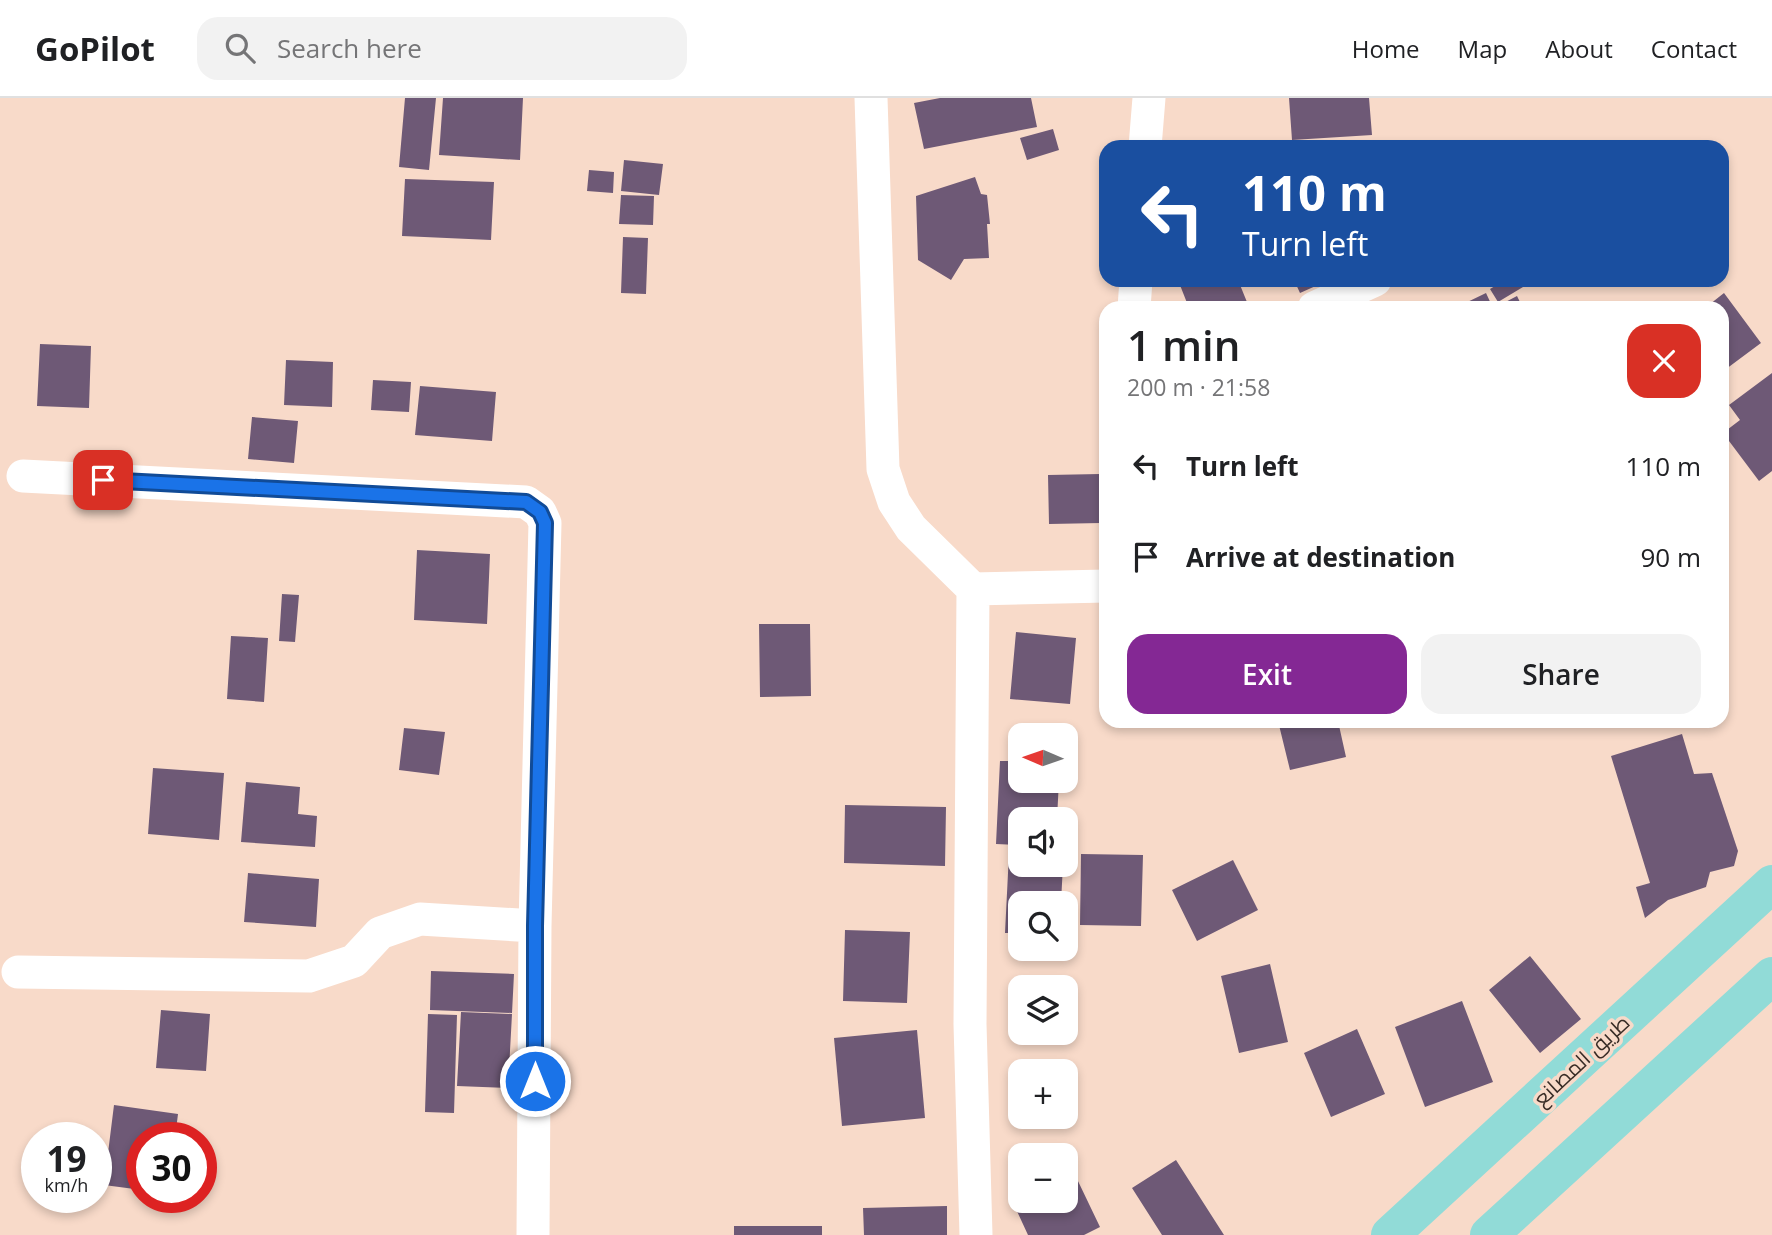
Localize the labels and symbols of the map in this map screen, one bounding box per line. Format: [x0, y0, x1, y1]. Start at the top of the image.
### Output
pin [73, 450, 133, 510]
north arrow [1008, 723, 1078, 793]
street label: طريق المصانع [1527, 1008, 1636, 1113]
position arrow [498, 1044, 572, 1118]
speed limit sign: 30 [126, 1122, 217, 1213]

